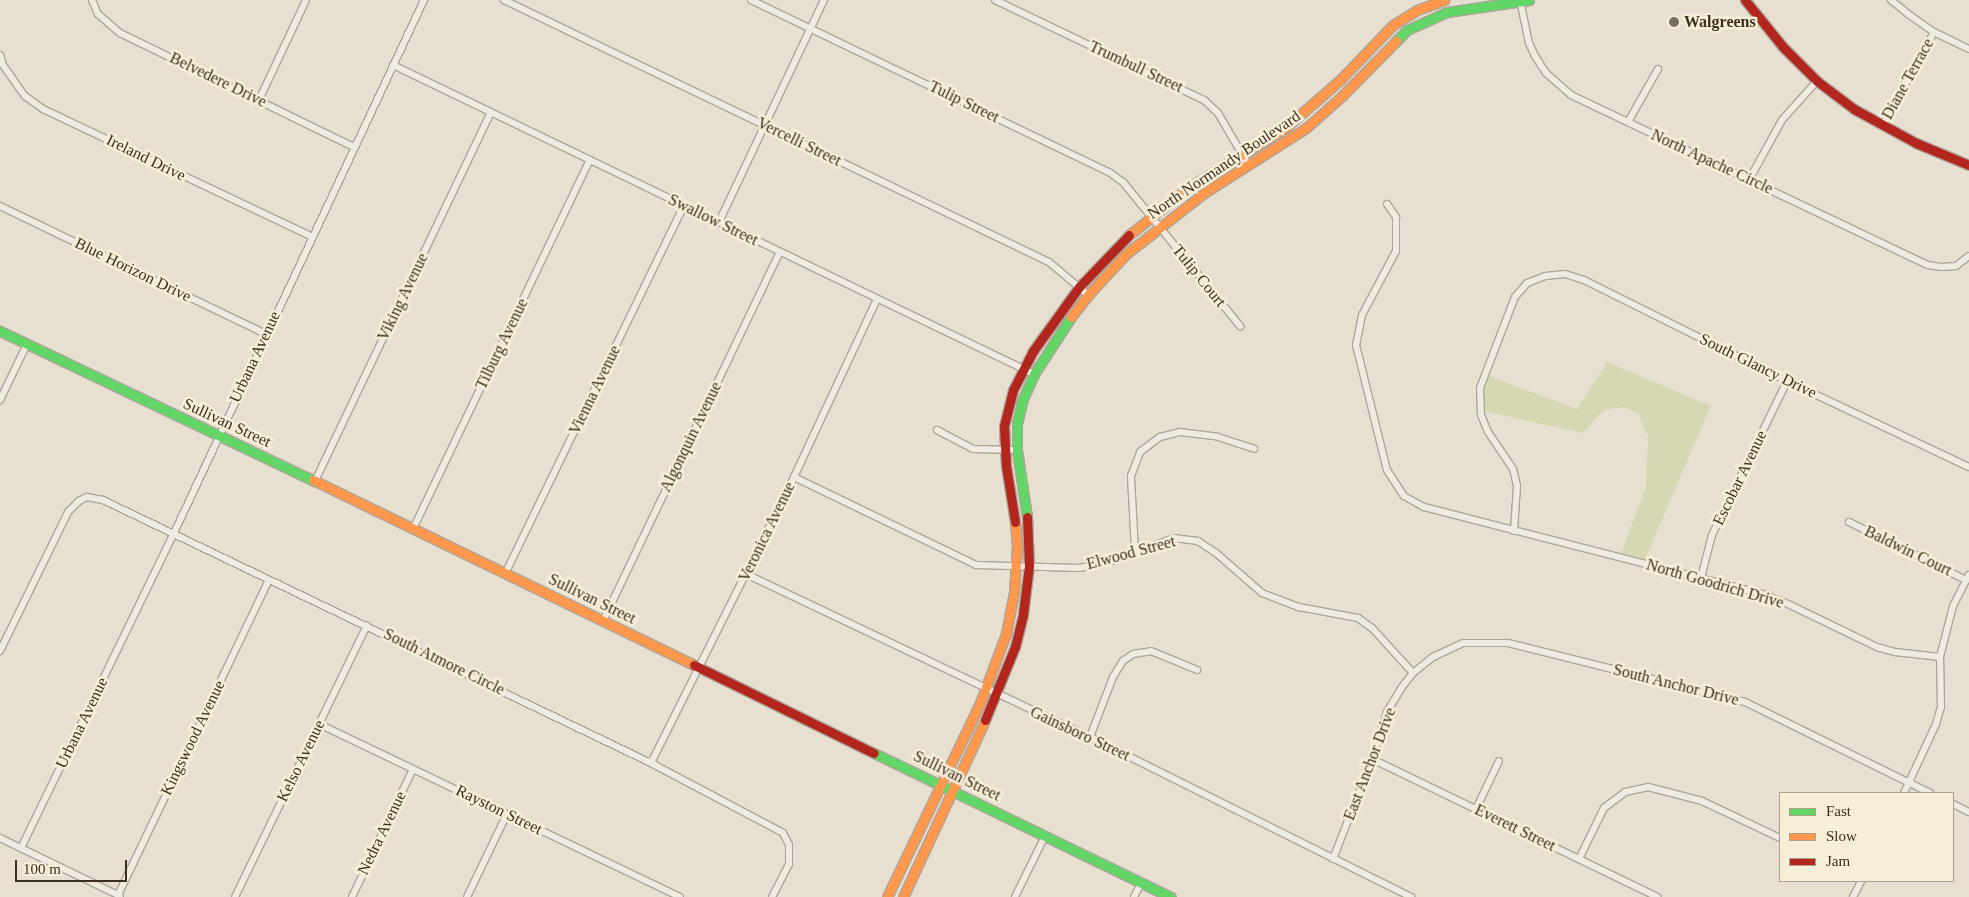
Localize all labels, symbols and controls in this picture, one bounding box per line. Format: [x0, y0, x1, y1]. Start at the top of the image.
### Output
place label: Walgreens [1684, 12, 1756, 32]
marker: Walgreens [1668, 16, 1680, 28]
street label: Diane Terrace [1878, 35, 1938, 123]
street label: Trumbull Street [1086, 37, 1186, 97]
street label: Belvedere Drive [166, 48, 270, 112]
street label: Tulip Street [926, 77, 1002, 127]
street label: North Normandy Boulevard [1144, 107, 1304, 223]
street label: Vercelli Street [754, 113, 844, 171]
street label: North Apache Circle [1648, 125, 1776, 199]
street label: Ireland Drive [103, 131, 189, 185]
street label: Swallow Street [665, 190, 761, 250]
street label: Blue Horizon Drive [72, 234, 194, 306]
street label: Tulip Court [1168, 241, 1230, 311]
street label: Viking Avenue [373, 250, 433, 344]
street label: Tilburg Avenue [472, 295, 532, 393]
street label: Urbana Avenue [225, 308, 285, 406]
street label: South Glancy Drive [1696, 329, 1820, 403]
street label: Vienna Avenue [565, 342, 625, 438]
street label: Algonquin Avenue [656, 378, 726, 496]
street label: Sullivan Street [180, 394, 274, 452]
street label: Escobar Avenue [1709, 427, 1771, 529]
street label: Veronica Avenue [734, 479, 800, 585]
street label: Baldwin Court [1861, 522, 1955, 580]
street label: Elwood Street [1085, 532, 1177, 574]
street label: North Goodrich Drive [1644, 555, 1786, 613]
street label: Sullivan Street [545, 570, 639, 628]
street label: South Atmore Circle [380, 624, 508, 700]
street label: South Anchor Drive [1611, 660, 1741, 710]
street label: Urbana Avenue [52, 674, 112, 772]
street label: Kingswood Avenue [157, 677, 229, 799]
street label: Gainsboro Street [1027, 702, 1133, 766]
street label: East Anchor Drive [1340, 705, 1400, 823]
street label: Kelso Avenue [273, 716, 329, 806]
street label: Sullivan Street [910, 747, 1004, 805]
street label: Rayston Street [453, 781, 545, 839]
street label: Nedra Avenue [353, 788, 411, 878]
legend [1779, 792, 1954, 882]
street label: Everett Street [1471, 800, 1559, 856]
text: Fast [1826, 803, 1851, 819]
text: Slow [1826, 828, 1857, 844]
scale bar [18, 850, 130, 882]
text: Jam [1826, 853, 1850, 869]
text: 100 m [23, 861, 61, 877]

